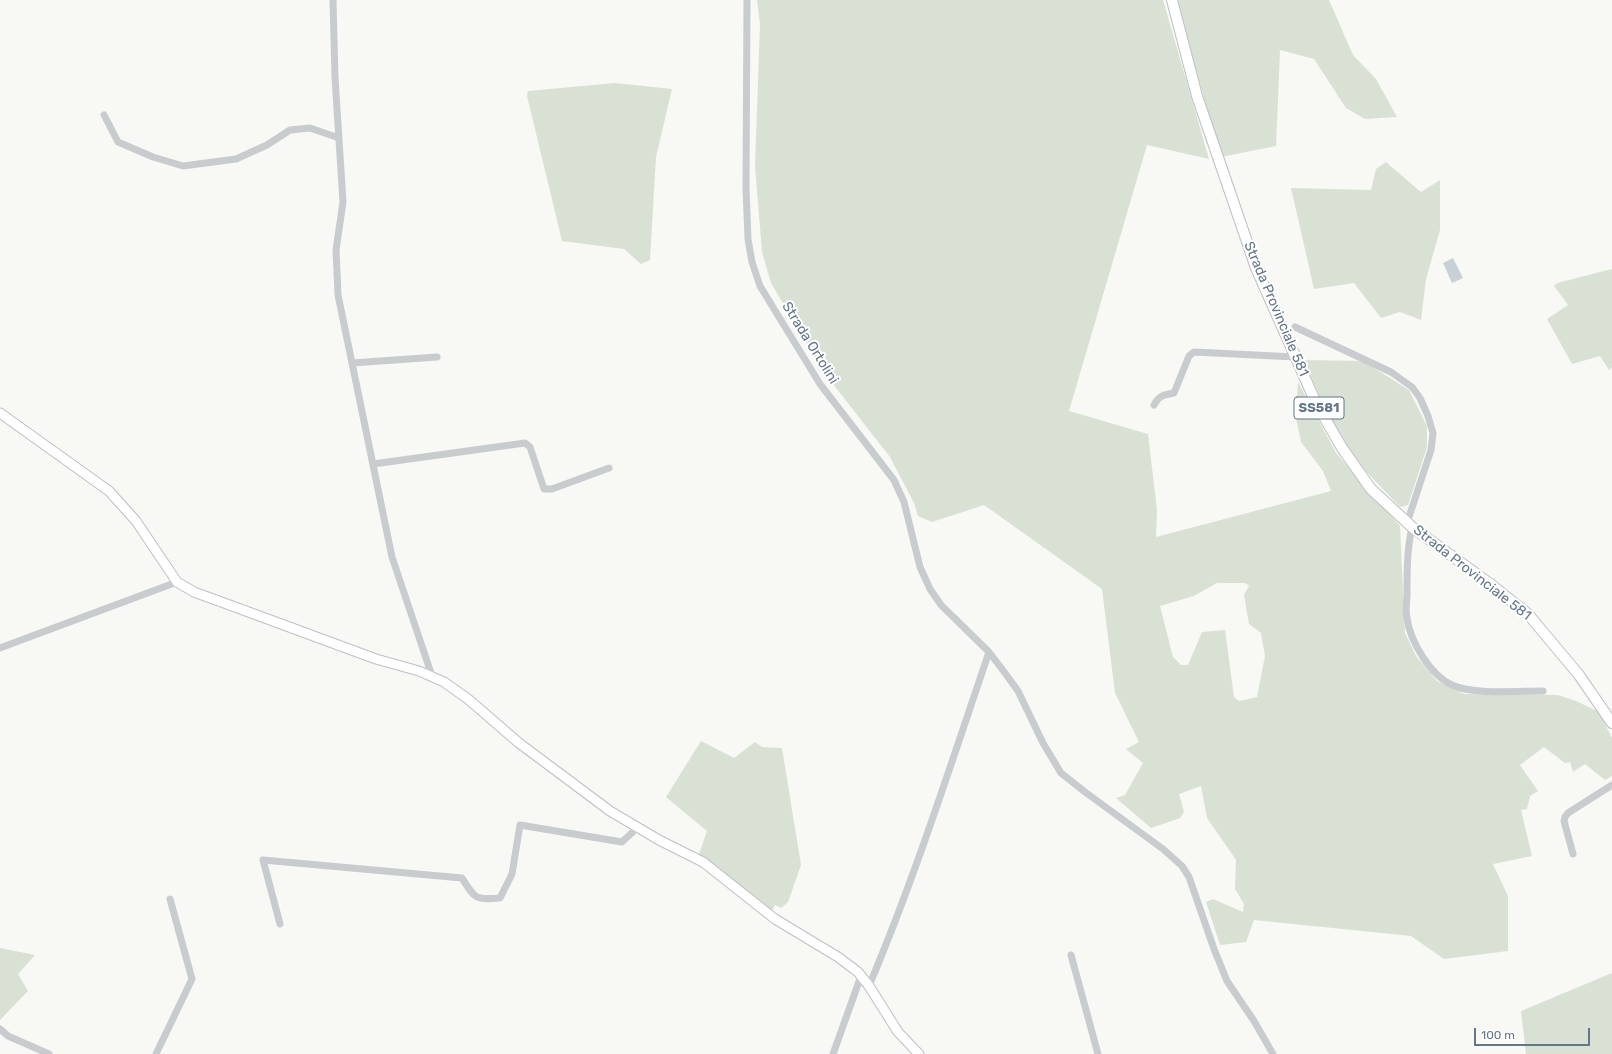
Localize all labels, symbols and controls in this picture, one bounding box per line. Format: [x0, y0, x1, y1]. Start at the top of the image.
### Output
street label: Strada Provinciale 581 [1240, 239, 1312, 379]
street label: Strada Ortolini [778, 299, 842, 387]
road number: SS581 [1294, 397, 1344, 419]
street label: Strada Provinciale 581 [1410, 522, 1534, 624]
scale bar [1476, 1020, 1592, 1046]
text: 100 m [1481, 1028, 1515, 1042]

